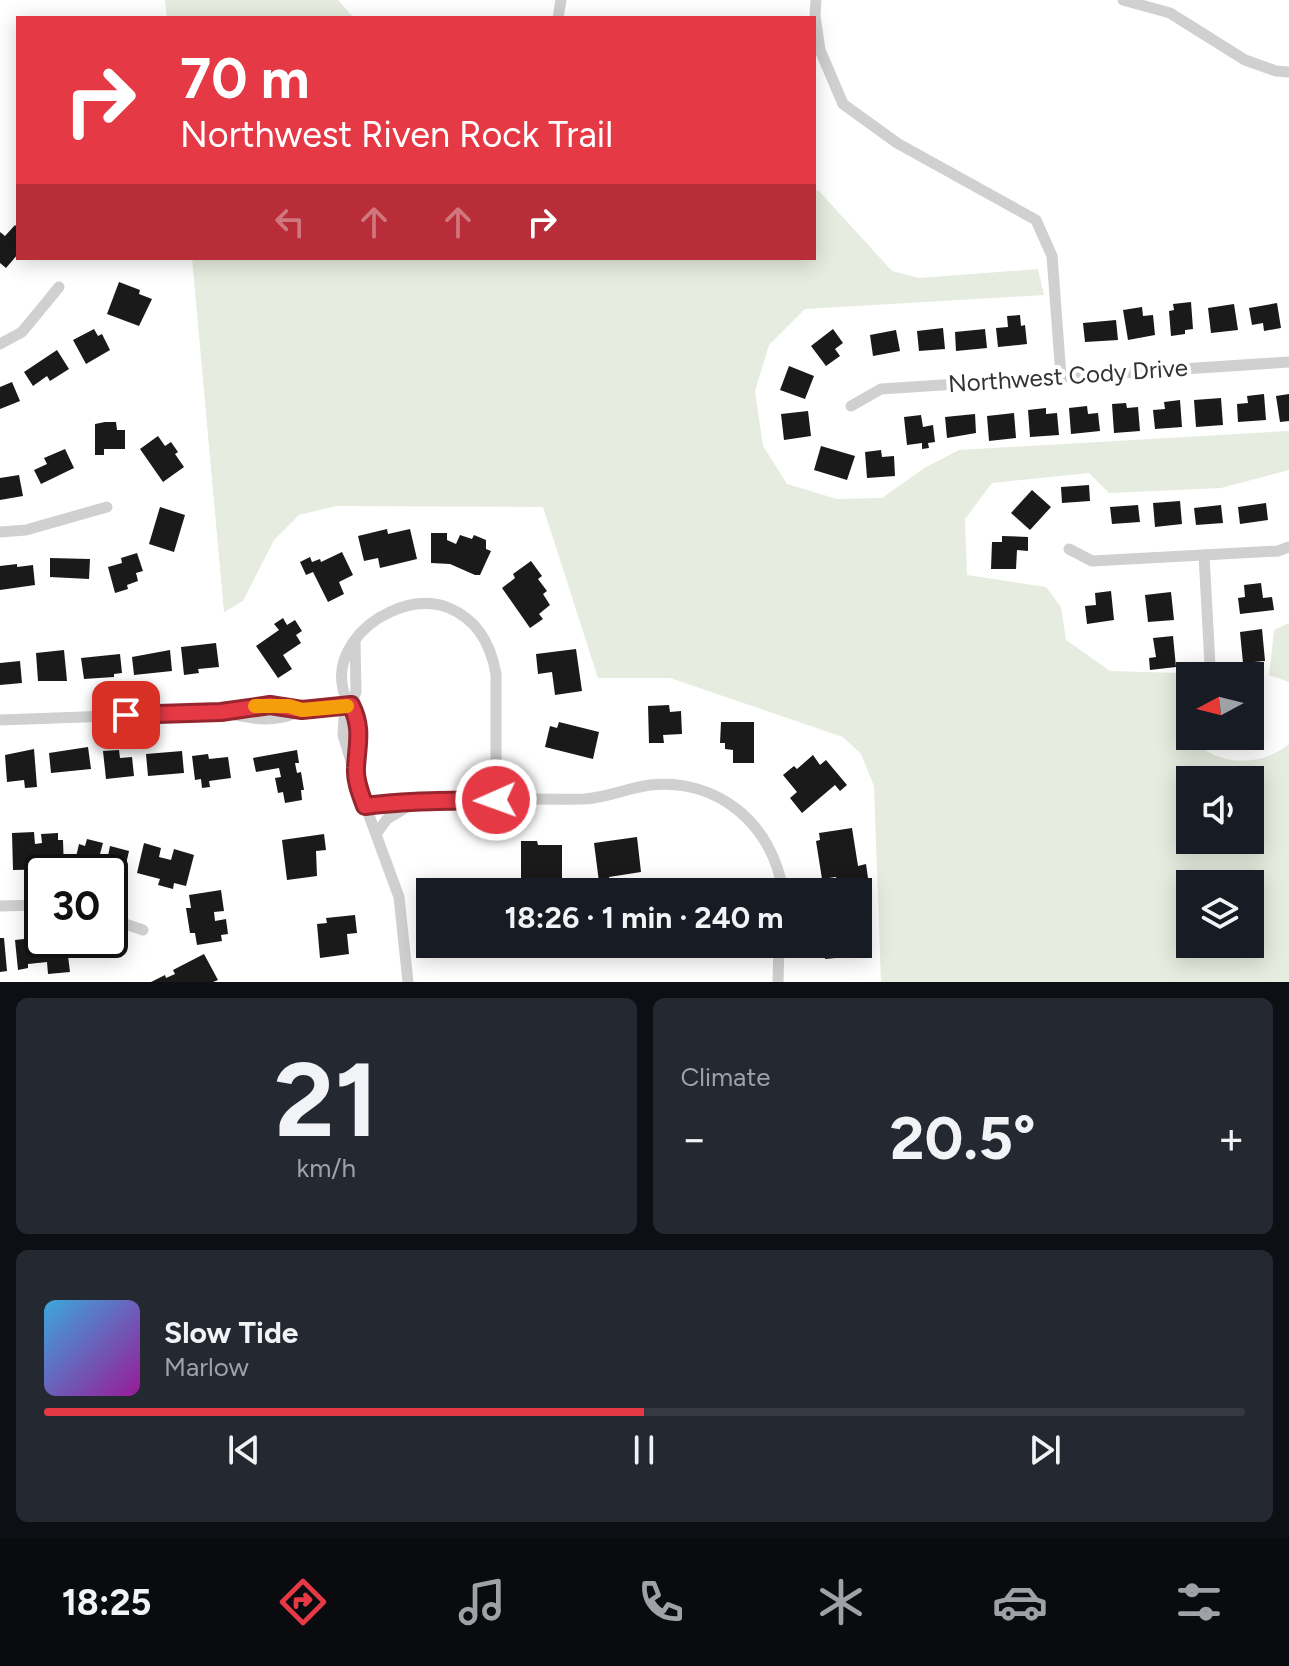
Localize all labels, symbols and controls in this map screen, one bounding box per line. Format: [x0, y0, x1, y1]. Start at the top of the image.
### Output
text: 70 m [180, 45, 310, 112]
icon: right [48, 48, 152, 152]
text: Northwest Riven Rock Trail [180, 113, 613, 156]
icon: left [268, 200, 312, 244]
icon: ahead [352, 200, 396, 244]
icon: ahead [436, 200, 480, 244]
icon: right [520, 200, 564, 244]
street label: Northwest Cody Drive [947, 353, 1189, 398]
north arrow [1176, 662, 1264, 750]
map controls [1176, 662, 1264, 958]
pin [92, 681, 160, 749]
icon: arrive [104, 693, 148, 737]
position arrow [454, 758, 538, 842]
button: sound [1176, 766, 1264, 854]
speed limit sign: 30 [24, 854, 128, 958]
button: layers [1176, 870, 1264, 958]
text: 18:26 · 1 min · 240 m [505, 899, 783, 936]
text: 21 [274, 1037, 378, 1162]
text: Climate [681, 1061, 770, 1093]
text: 20.5° [890, 1102, 1036, 1174]
text: − [681, 1112, 708, 1165]
text: + [1218, 1112, 1245, 1165]
text: km/h [297, 1152, 356, 1184]
text: Slow Tide [164, 1314, 298, 1351]
text: Marlow [164, 1351, 249, 1383]
icon: previous [222, 1428, 266, 1472]
icon: pause [622, 1428, 666, 1472]
icon: next [1023, 1428, 1067, 1472]
icon: directions [275, 1574, 331, 1630]
icon: music [454, 1574, 510, 1630]
icon: phone [633, 1574, 689, 1630]
icon: climate [813, 1574, 869, 1630]
icon: car [992, 1574, 1048, 1630]
icon: filters [1171, 1574, 1227, 1630]
text: 18:25 [62, 1581, 151, 1624]

